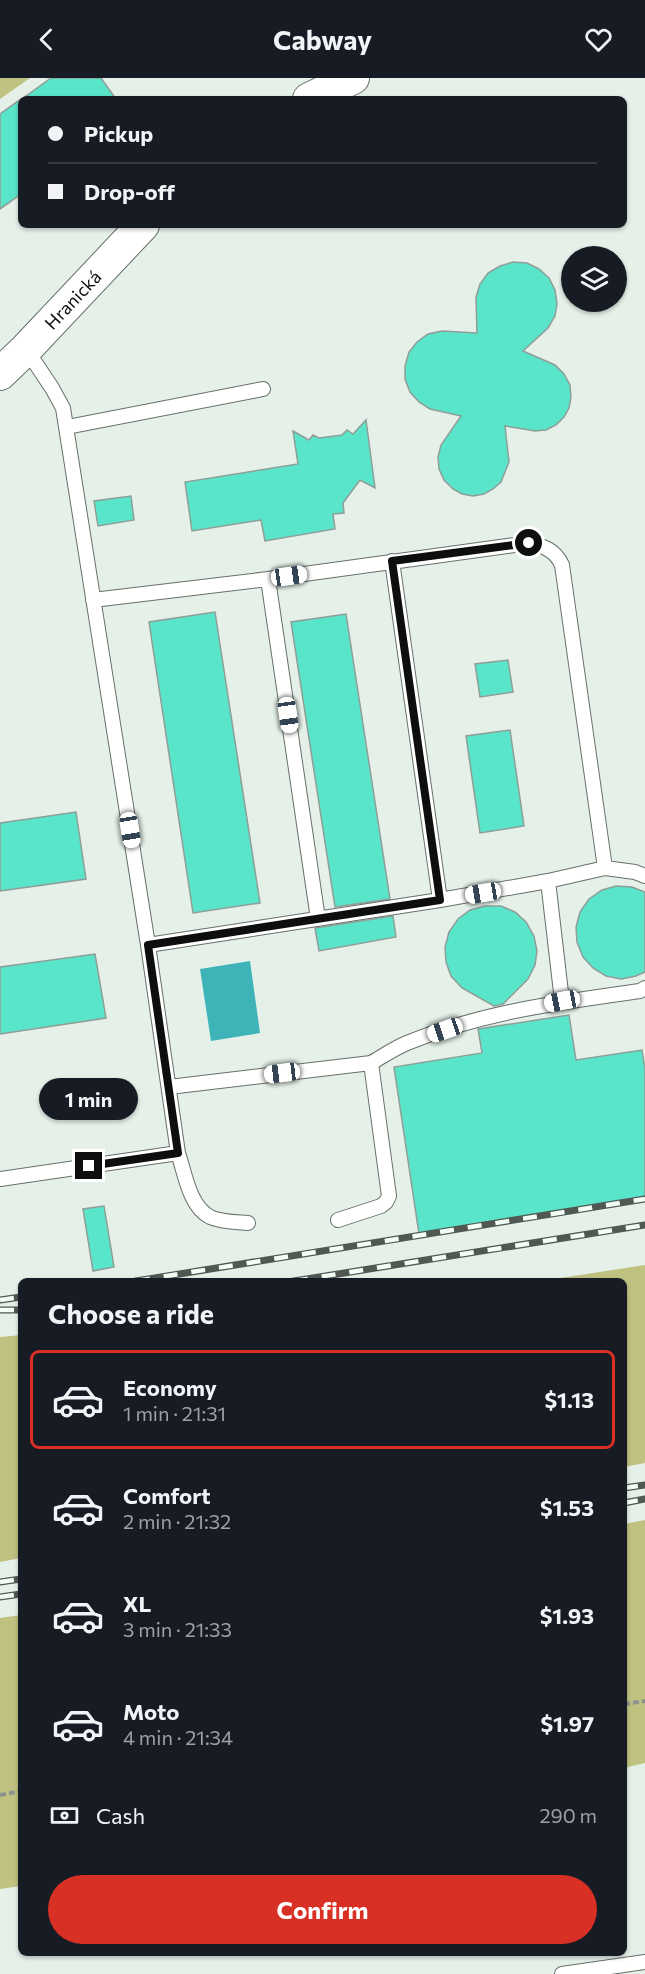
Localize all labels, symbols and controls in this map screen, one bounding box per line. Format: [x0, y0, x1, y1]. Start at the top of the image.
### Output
icon: back [30, 23, 63, 56]
text: Cabway [273, 23, 372, 56]
icon: heart [582, 23, 615, 56]
text: Pickup [84, 120, 153, 147]
text: Drop-off [84, 178, 175, 205]
map controls [561, 246, 627, 312]
button: layers [561, 246, 627, 312]
street label: Hranická [40, 266, 106, 334]
route start [515, 529, 542, 556]
car [270, 565, 308, 587]
car [277, 696, 299, 734]
car [118, 811, 142, 849]
car [464, 881, 502, 905]
car [543, 989, 581, 1013]
car [425, 1016, 465, 1044]
car [263, 1062, 301, 1084]
callout: 1 min [40, 1079, 138, 1121]
text: 1 min [65, 1087, 112, 1111]
route end [75, 1152, 102, 1179]
text: Choose a ride [48, 1297, 214, 1330]
icon: car [51, 1373, 105, 1427]
text: Economy [123, 1374, 217, 1401]
text: $1.13 [544, 1386, 594, 1413]
text: 1 min · 21:31 [123, 1401, 226, 1425]
icon: car [51, 1481, 105, 1535]
text: Comfort [123, 1482, 211, 1509]
text: $1.53 [540, 1494, 594, 1521]
text: 2 min · 21:32 [123, 1509, 231, 1533]
icon: car [51, 1589, 105, 1643]
text: XL [123, 1590, 151, 1617]
text: $1.93 [540, 1602, 594, 1629]
text: 3 min · 21:33 [123, 1617, 232, 1641]
icon: car [51, 1697, 105, 1751]
text: Moto [123, 1698, 179, 1725]
text: $1.97 [540, 1710, 594, 1737]
text: 4 min · 21:34 [123, 1725, 233, 1749]
icon: cash [48, 1799, 81, 1832]
text: Cash [96, 1802, 145, 1829]
text: 290 m [539, 1803, 597, 1827]
button: Confirm [48, 1875, 597, 1944]

